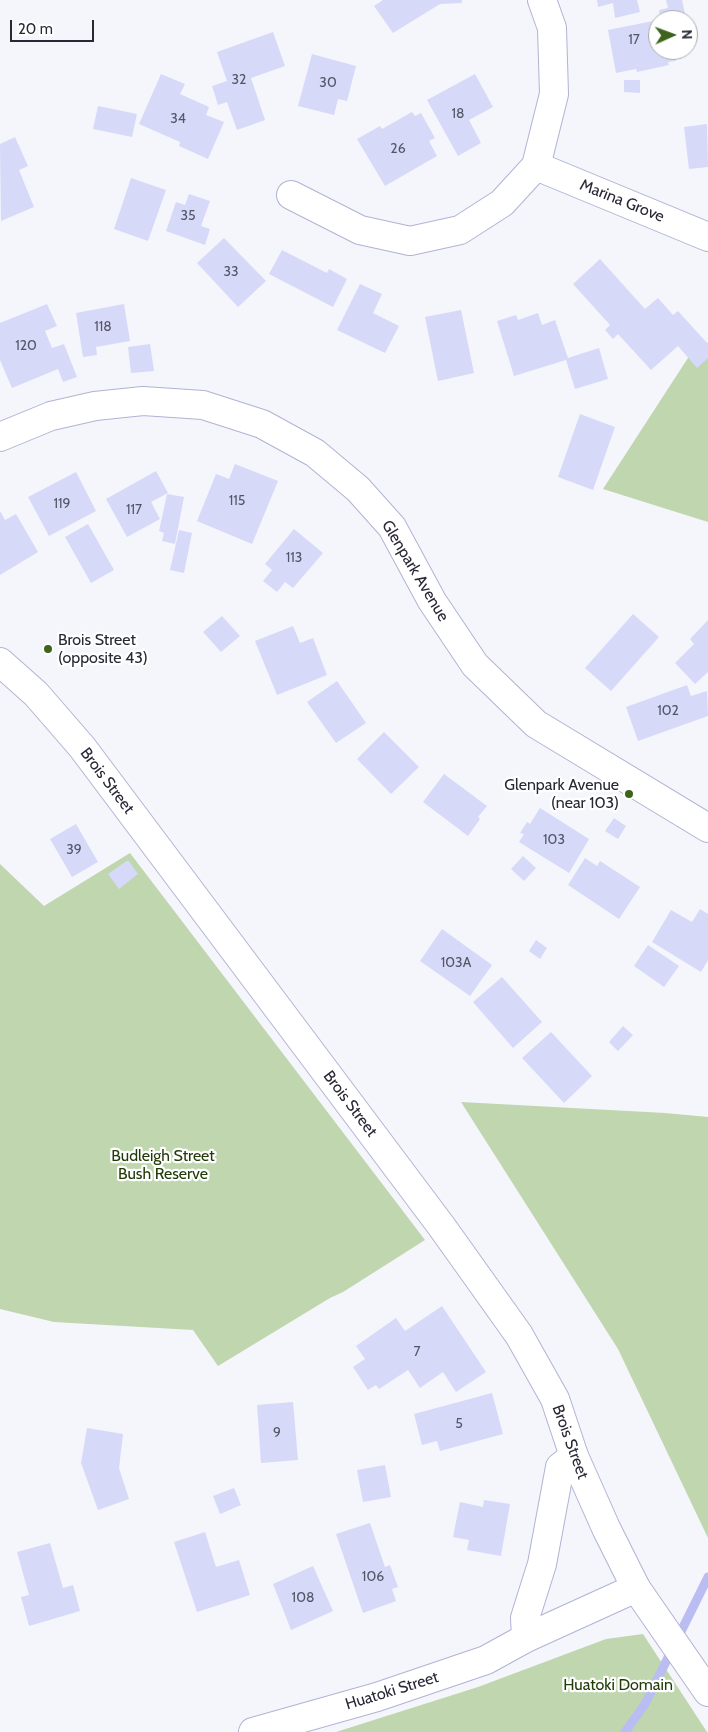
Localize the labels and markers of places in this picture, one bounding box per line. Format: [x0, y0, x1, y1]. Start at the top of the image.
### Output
place label: Brois Street (opposite 43) [58, 630, 148, 668]
marker: Brois Street (opposite 43) [42, 643, 54, 655]
place label: Glenpark Avenue (near 103) [504, 775, 619, 813]
marker: Glenpark Avenue (near 103) [623, 788, 635, 800]

